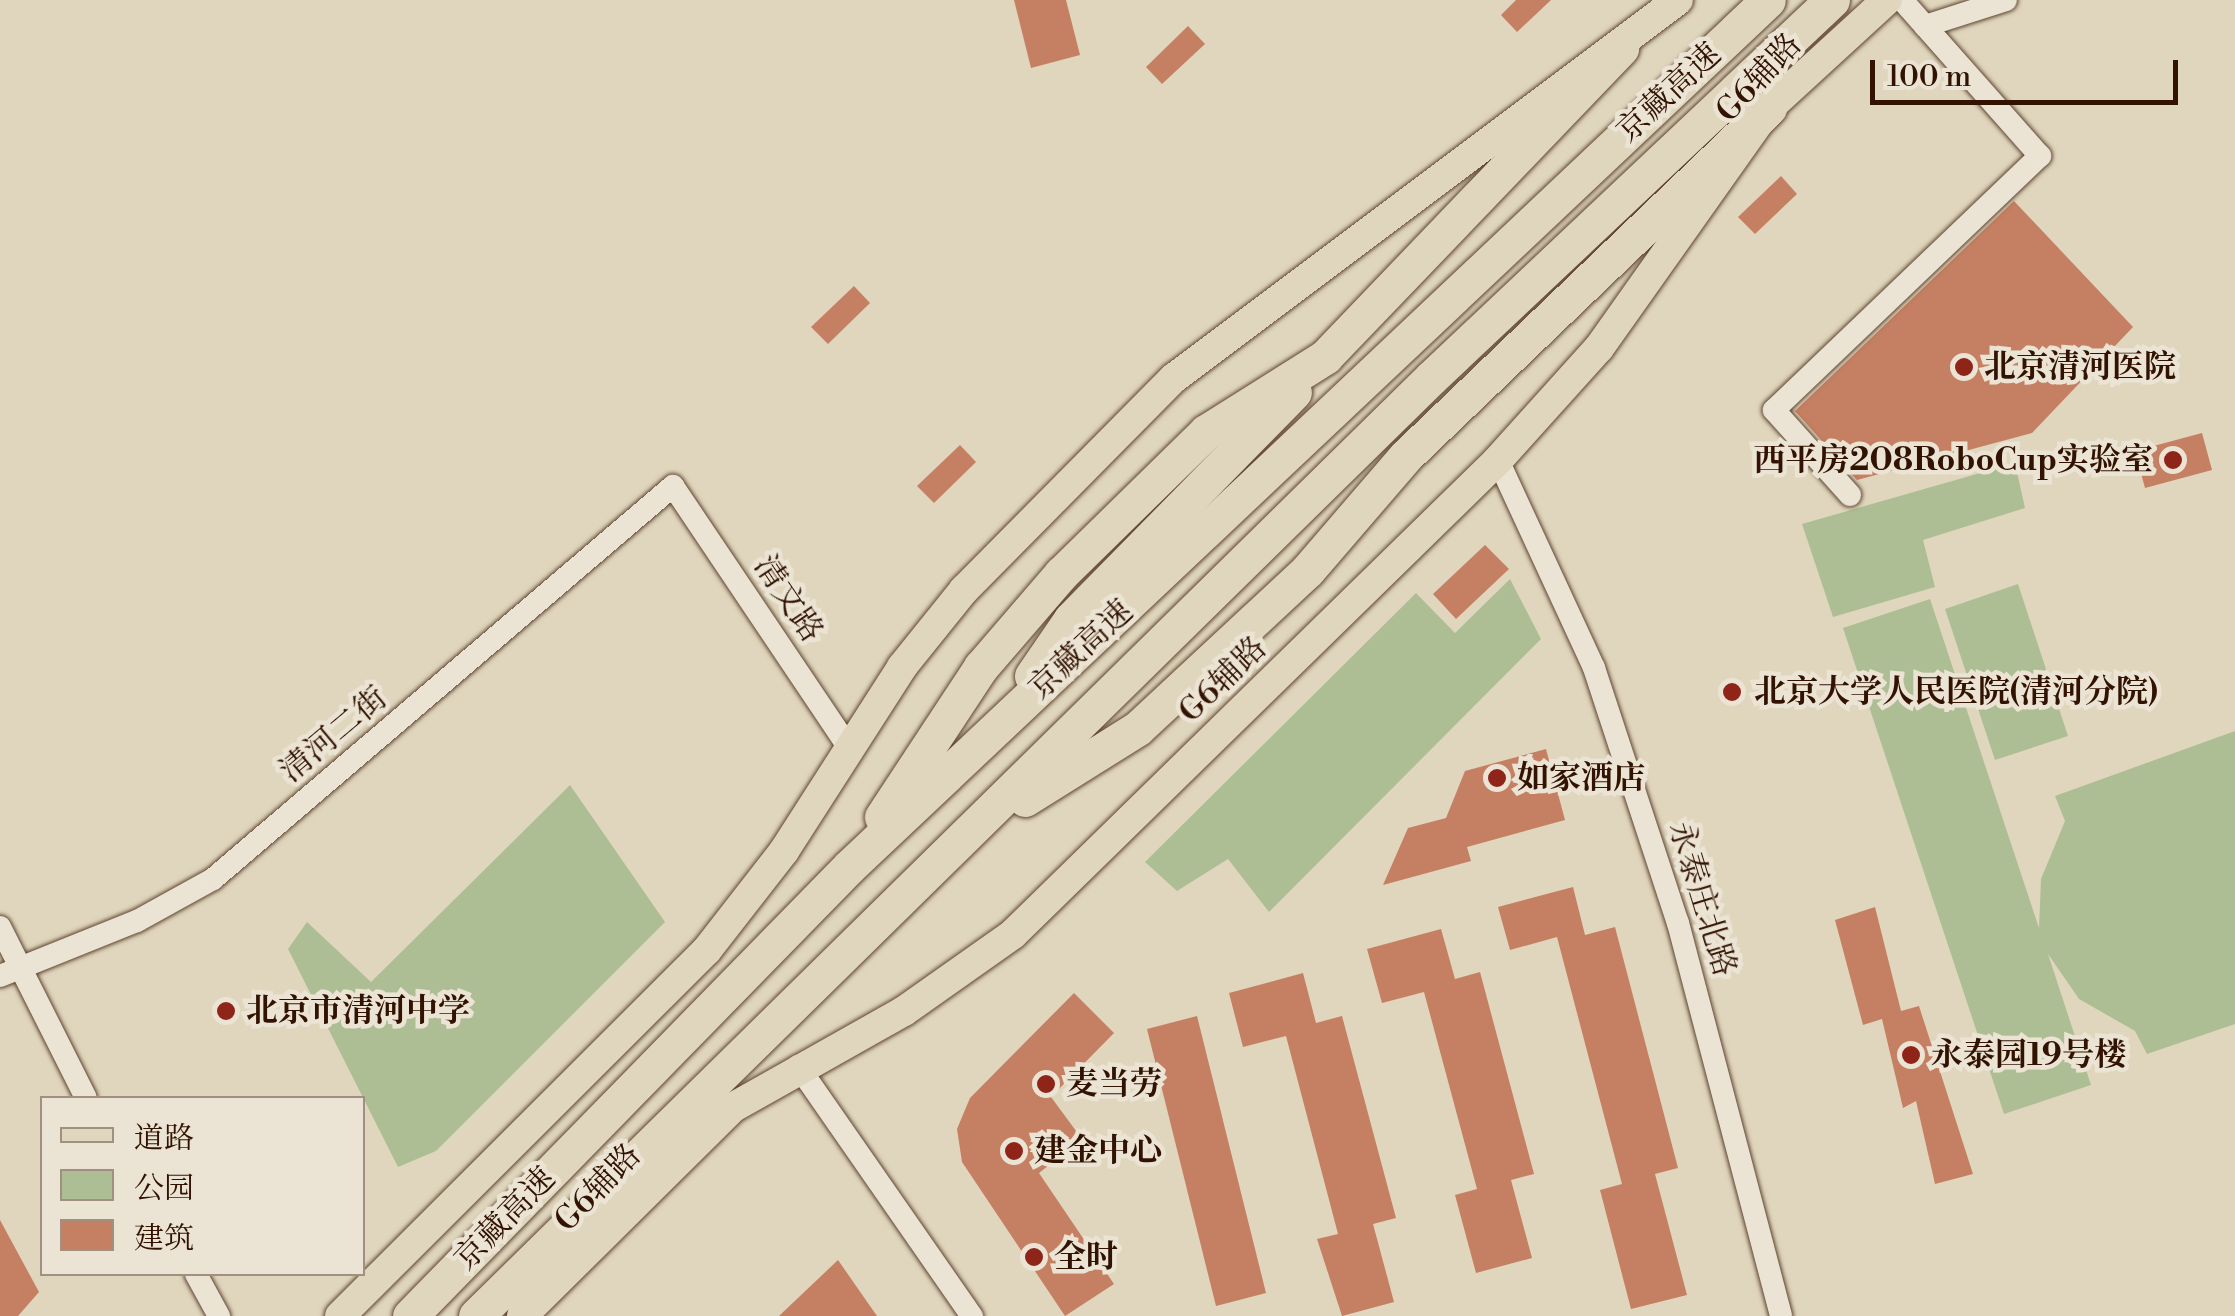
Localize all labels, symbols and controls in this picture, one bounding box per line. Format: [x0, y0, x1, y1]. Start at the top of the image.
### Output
street label: G6辅路 [1708, 26, 1810, 130]
street label: 京藏高速 [1609, 35, 1729, 151]
scale bar [1875, 40, 2182, 102]
text: 100 m [1887, 58, 1971, 96]
place label: 北京清河医院 [1984, 348, 2176, 386]
marker: 北京清河医院 [1953, 356, 1975, 378]
place label: 西平房208RoboCup实验室 [1754, 441, 2153, 479]
marker: 西平房208RoboCup实验室 [2162, 449, 2184, 471]
street label: 清文路 [745, 548, 831, 650]
street label: 京藏高速 [1021, 592, 1141, 708]
street label: G6辅路 [1171, 629, 1275, 731]
place label: 北京大学人民医院(清河分院) [1754, 673, 2158, 711]
street label: 清河二街 [273, 679, 395, 791]
marker: 北京大学人民医院(清河分院) [1719, 679, 1745, 705]
place label: 如家酒店 [1517, 759, 1645, 797]
marker: 如家酒店 [1486, 767, 1508, 789]
street label: 永泰庄北路 [1660, 817, 1744, 981]
place label: 北京市清河中学 [246, 992, 470, 1030]
marker: 北京市清河中学 [215, 1000, 237, 1022]
place label: 永泰园19号楼 [1931, 1036, 2126, 1074]
marker: 永泰园19号楼 [1900, 1044, 1922, 1066]
place label: 麦当劳 [1066, 1065, 1162, 1103]
marker: 麦当劳 [1035, 1073, 1057, 1095]
legend [40, 1096, 365, 1276]
text: 道路 [134, 1120, 194, 1158]
place label: 建金中心 [1034, 1132, 1162, 1170]
street label: G6辅路 [547, 1136, 649, 1240]
marker: 建金中心 [1003, 1140, 1025, 1162]
street label: 京藏高速 [447, 1160, 563, 1278]
text: 公园 [134, 1170, 194, 1208]
text: 建筑 [134, 1220, 194, 1258]
place label: 全时 [1054, 1238, 1118, 1276]
marker: 全时 [1023, 1246, 1045, 1268]

